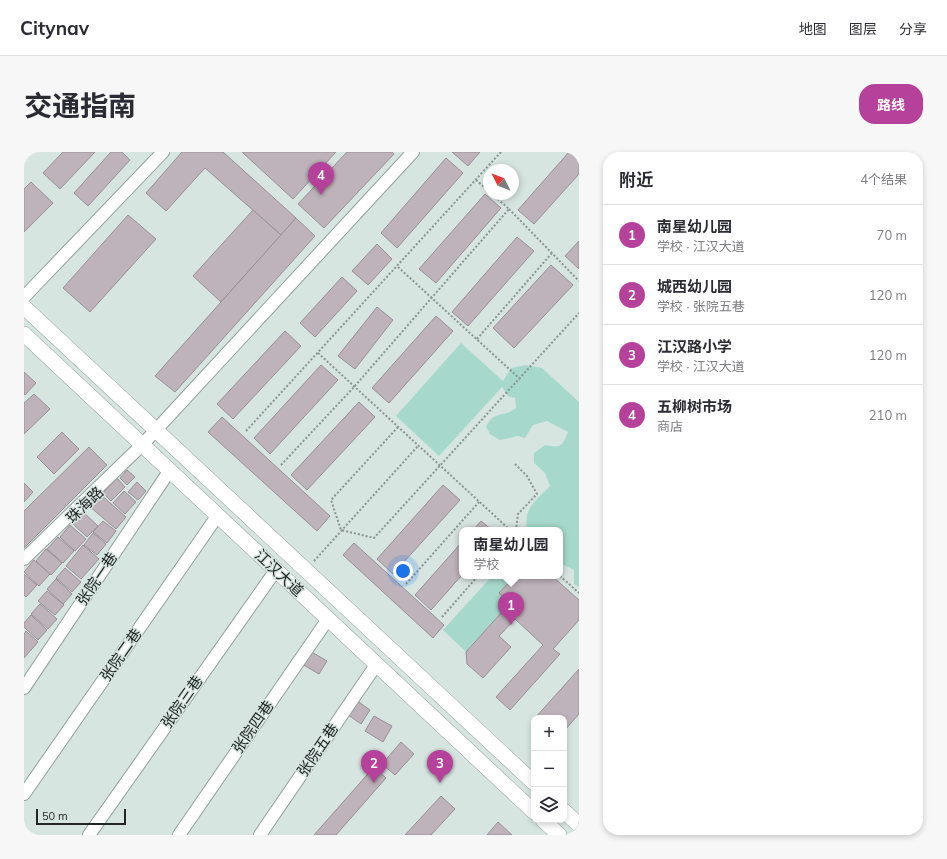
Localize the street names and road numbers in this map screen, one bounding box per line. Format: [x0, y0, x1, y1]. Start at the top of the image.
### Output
street label: 珠海路 [62, 482, 107, 527]
street label: 江汉大道 [251, 545, 308, 600]
street label: 张院一巷 [72, 549, 121, 609]
street label: 张院二巷 [96, 625, 146, 685]
street label: 张院三巷 [157, 672, 207, 732]
street label: 张院四巷 [228, 697, 278, 757]
street label: 张院五巷 [293, 720, 342, 780]

